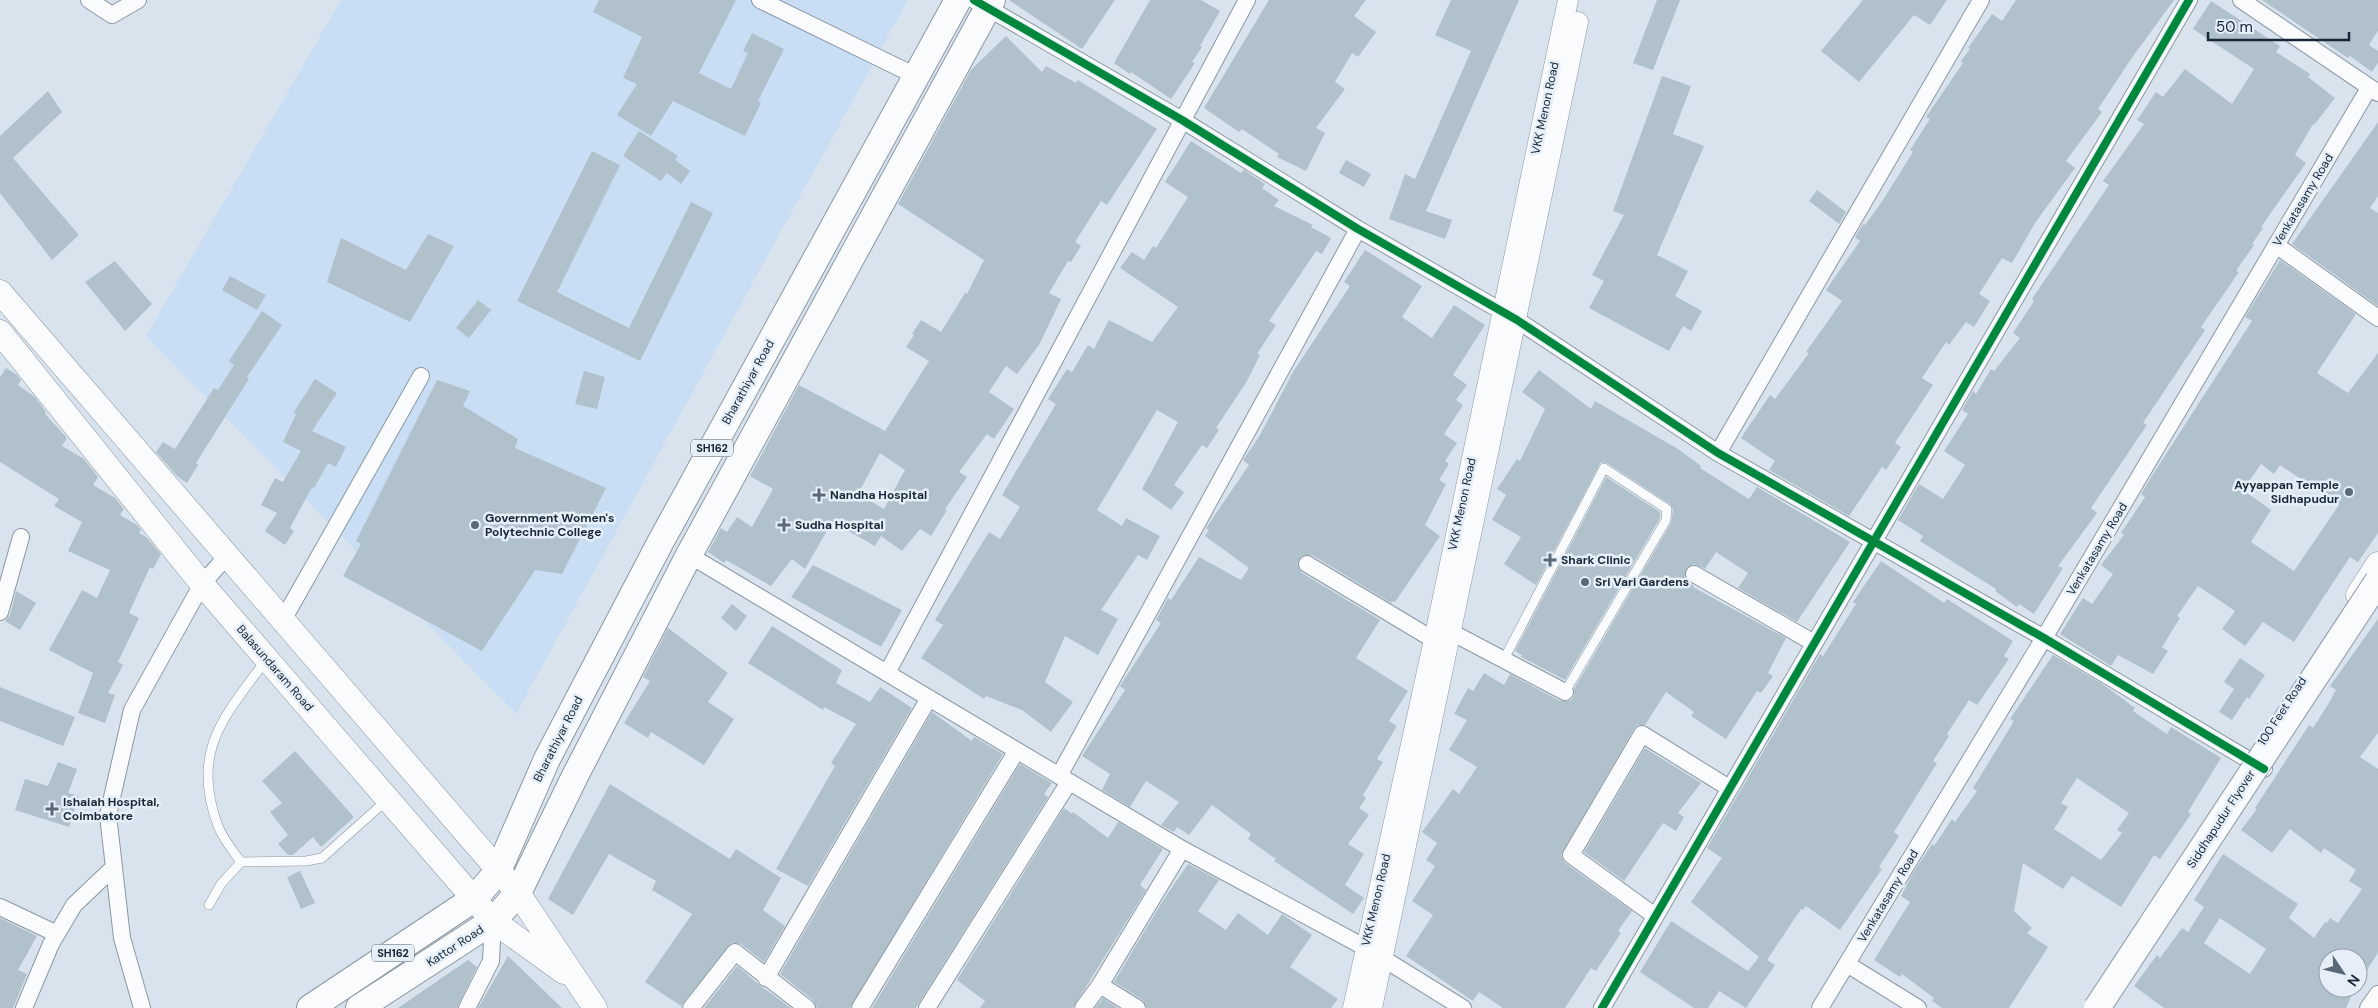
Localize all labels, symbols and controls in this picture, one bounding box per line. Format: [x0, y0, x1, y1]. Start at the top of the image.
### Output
scale bar [2208, 10, 2349, 42]
text: 50 m [2216, 17, 2253, 37]
street label: VKK Menon Road [1527, 60, 1563, 156]
street label: Venkatasamy Road [2269, 151, 2337, 249]
street label: Bharathiyar Road [718, 337, 778, 427]
road number: SH162 [691, 439, 733, 456]
street label: VKK Menon Road [1444, 456, 1480, 552]
place label: Ayyappan Temple Sidhapudur [2234, 477, 2339, 507]
marker: Ayyappan Temple Sidhapudur [2343, 486, 2355, 498]
place label: Nandha Hospital [830, 487, 927, 503]
marker: Nandha Hospital [812, 488, 826, 502]
street label: Venkatasamy Road [2063, 500, 2131, 598]
place label: Government Women's Polytechnic College [485, 510, 614, 540]
place label: Sudha Hospital [795, 517, 884, 533]
marker: Sudha Hospital [777, 518, 791, 532]
marker: Government Women's Polytechnic College [469, 519, 481, 531]
place label: Shark Clinic [1561, 552, 1631, 568]
marker: Shark Clinic [1543, 553, 1557, 567]
place label: Sri Vari Gardens [1595, 574, 1689, 590]
marker: Sri Vari Gardens [1579, 576, 1591, 588]
street label: Balasundaram Road [233, 621, 317, 715]
street label: 100 Feet Road [2254, 674, 2310, 748]
street label: Bharathiyar Road [529, 693, 587, 785]
street label: Siddhapudur Flyover [2183, 766, 2259, 871]
place label: Ishaiah Hospital, Coimbatore [63, 794, 160, 824]
marker: Ishaiah Hospital, Coimbatore [45, 802, 59, 816]
street label: Venkatasamy Road [1854, 847, 1922, 945]
street label: VKK Menon Road [1358, 852, 1394, 948]
street label: Kattor Road [423, 922, 487, 970]
road number: SH162 [372, 944, 414, 961]
north arrow [2318, 948, 2368, 998]
text: N [2343, 971, 2364, 990]

